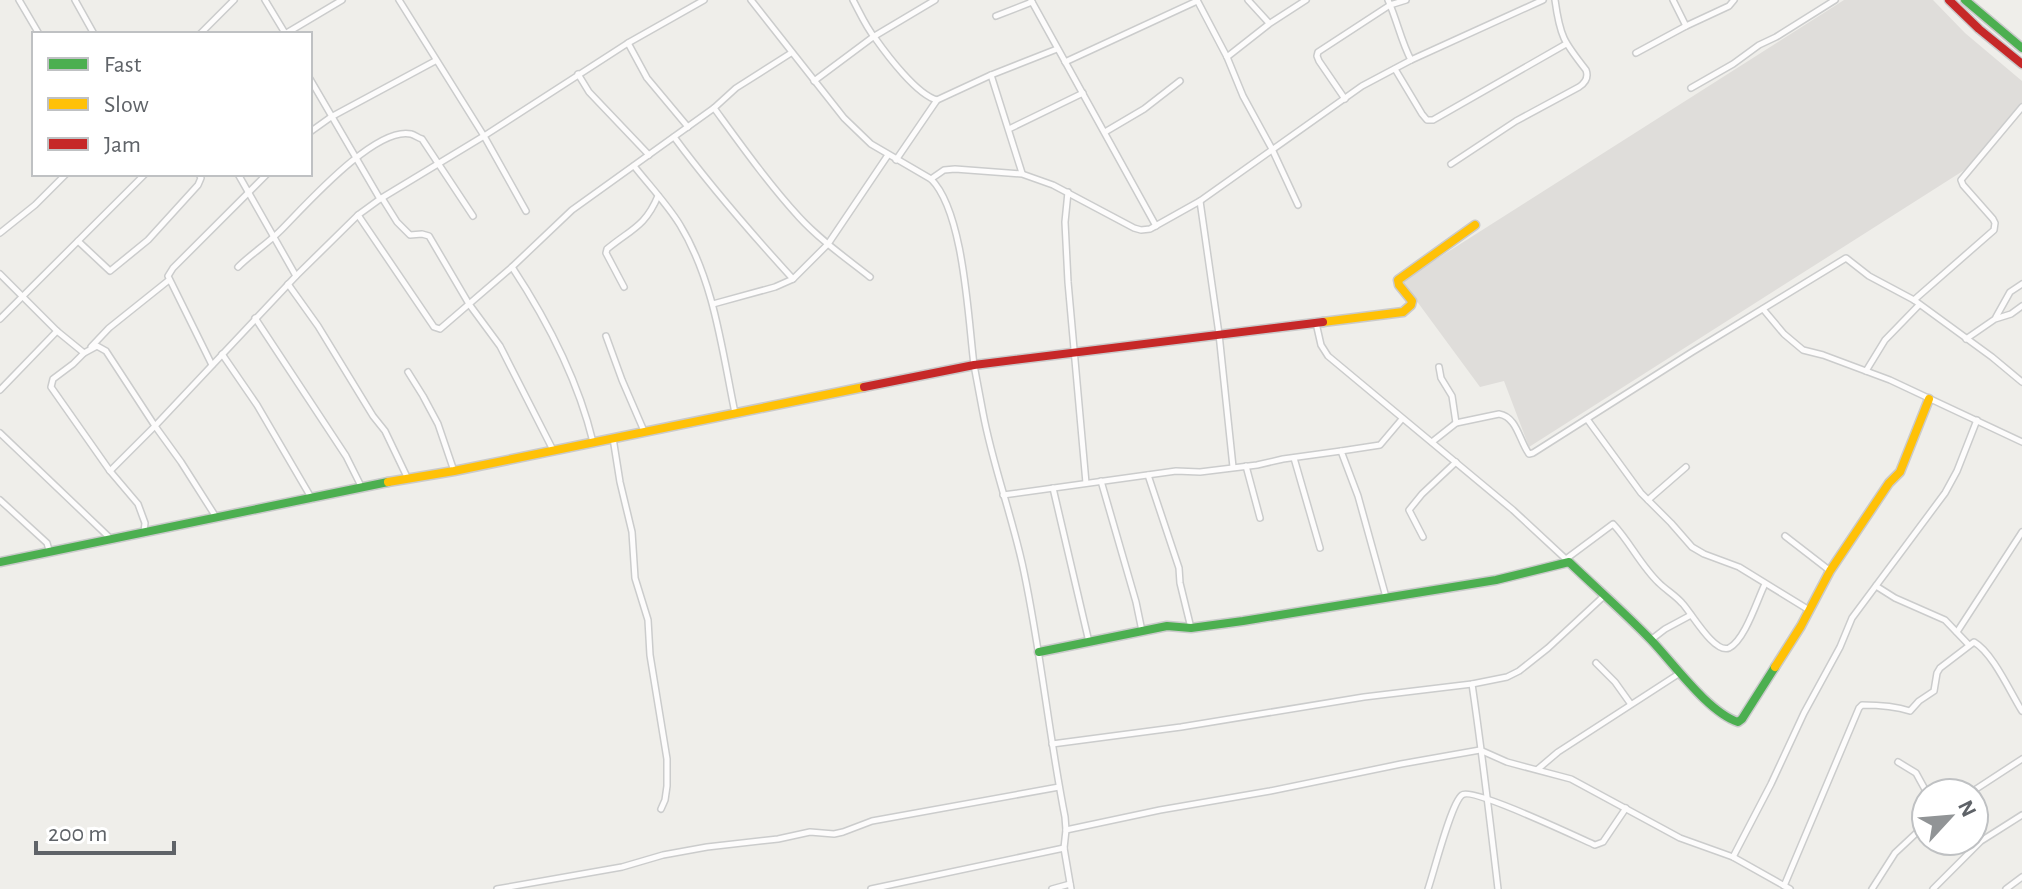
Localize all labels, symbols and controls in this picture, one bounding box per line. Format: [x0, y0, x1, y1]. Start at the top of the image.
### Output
legend [32, 32, 312, 176]
text: Fast [104, 53, 142, 77]
text: Slow [104, 93, 149, 117]
text: Jam [104, 133, 141, 157]
north arrow [1910, 777, 1990, 857]
text: N [1954, 797, 1980, 820]
scale bar [36, 805, 174, 855]
text: 200 m [48, 822, 107, 846]

